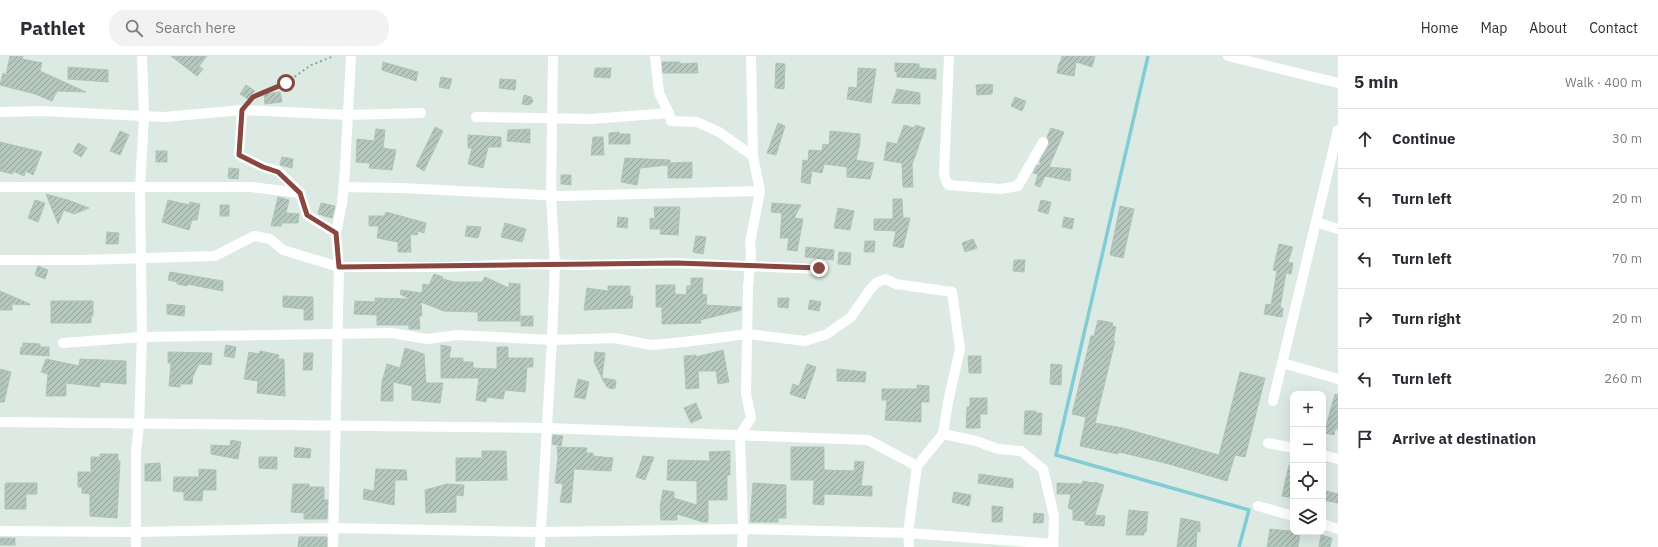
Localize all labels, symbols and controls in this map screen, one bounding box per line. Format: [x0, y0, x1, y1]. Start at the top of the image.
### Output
search box [109, 10, 389, 46]
text: Pathlet [20, 16, 85, 40]
icon: search [123, 17, 145, 39]
text: Search here [155, 18, 236, 37]
text: Home [1421, 19, 1458, 37]
text: Map [1480, 19, 1507, 37]
text: About [1529, 19, 1567, 37]
text: Contact [1589, 19, 1638, 37]
text: 5 min [1354, 71, 1398, 93]
route start [277, 74, 295, 92]
text: Walk · 400 m [1565, 74, 1642, 91]
icon: ahead [1354, 128, 1376, 150]
text: Continue [1392, 129, 1456, 148]
text: 30 m [1612, 130, 1642, 147]
icon: left [1354, 188, 1376, 210]
text: Turn left [1392, 189, 1452, 208]
text: 20 m [1612, 190, 1642, 207]
icon: left [1354, 248, 1376, 270]
text: Turn left [1392, 249, 1452, 268]
text: 70 m [1612, 250, 1642, 267]
route end [810, 259, 828, 277]
icon: right [1354, 308, 1376, 330]
text: Turn right [1392, 309, 1461, 328]
text: 20 m [1612, 310, 1642, 327]
icon: left [1354, 368, 1376, 390]
text: Turn left [1392, 369, 1452, 388]
text: 260 m [1604, 370, 1642, 387]
map controls [1290, 391, 1326, 535]
button: + [1290, 391, 1326, 427]
button: − [1290, 427, 1326, 463]
icon: arrive [1354, 428, 1376, 450]
text: Arrive at destination [1392, 429, 1536, 448]
button: locate [1290, 463, 1326, 499]
button: layers [1290, 499, 1326, 535]

